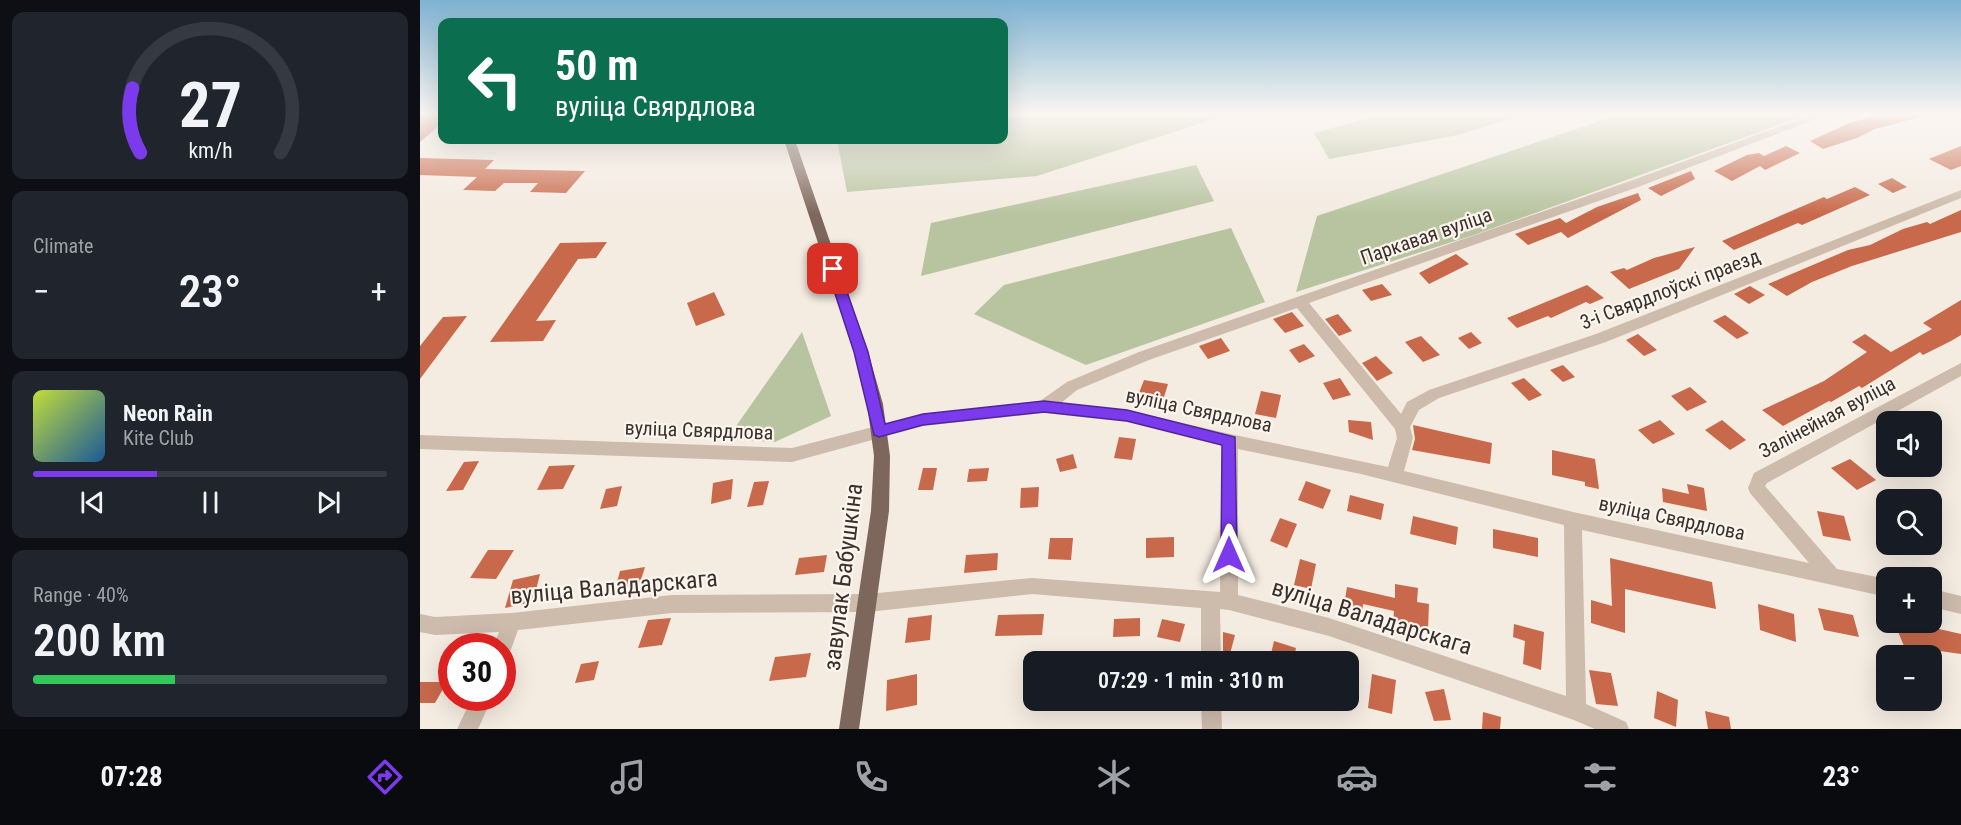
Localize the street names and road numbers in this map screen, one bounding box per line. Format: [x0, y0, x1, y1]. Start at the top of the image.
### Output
street label: Паркавая вуліца [1357, 202, 1495, 270]
street label: 3-і Свярдлоўскі праезд [1577, 244, 1763, 334]
street label: Залінейная вуліца [1755, 371, 1899, 463]
street label: вуліца Свярдлова [1124, 383, 1274, 437]
street label: вуліца Свярдлова [624, 415, 774, 445]
street label: завулак Бабушкіна [818, 482, 868, 672]
street label: вуліца Свярдлова [1597, 491, 1747, 545]
street label: вуліца Валадарскага [509, 564, 719, 610]
street label: вуліца Валадарскага [1269, 573, 1475, 661]

